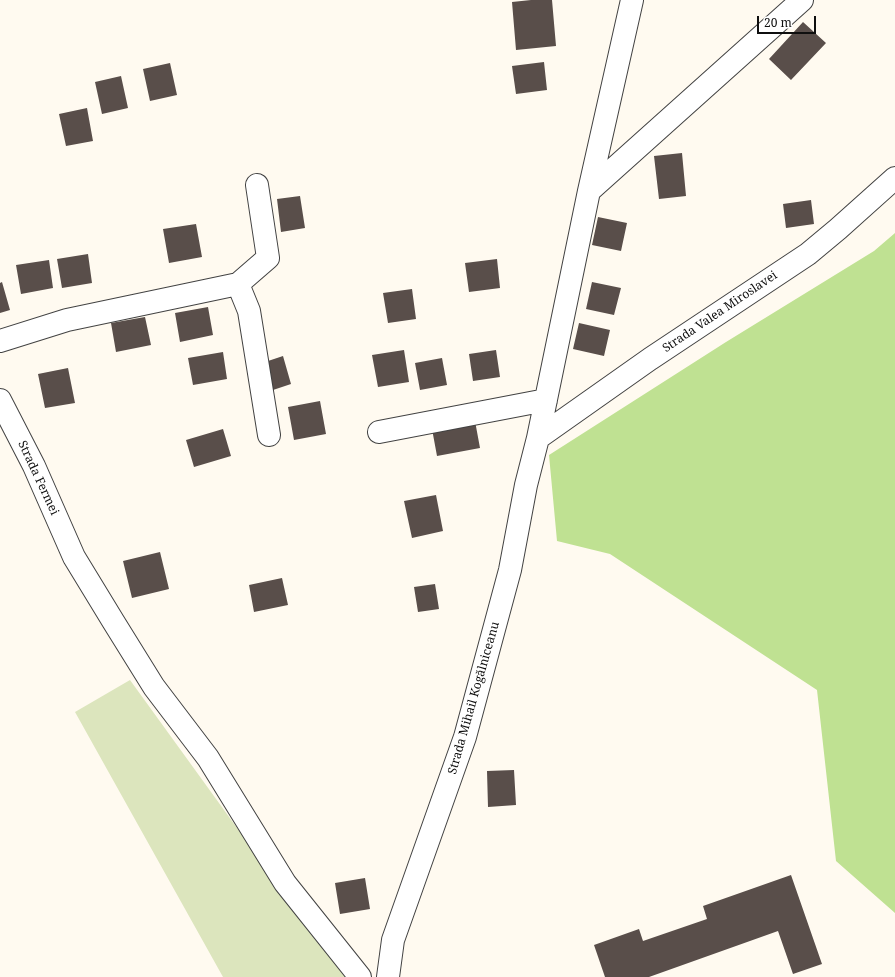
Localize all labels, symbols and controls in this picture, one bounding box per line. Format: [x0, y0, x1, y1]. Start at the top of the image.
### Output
scale bar [759, 8, 818, 34]
text: 20 m [764, 14, 792, 31]
street label: Strada Valea Miroslavei [660, 268, 780, 356]
street label: Strada Fermei [14, 439, 62, 517]
street label: Strada Mihail Kogălniceanu [445, 620, 503, 776]

